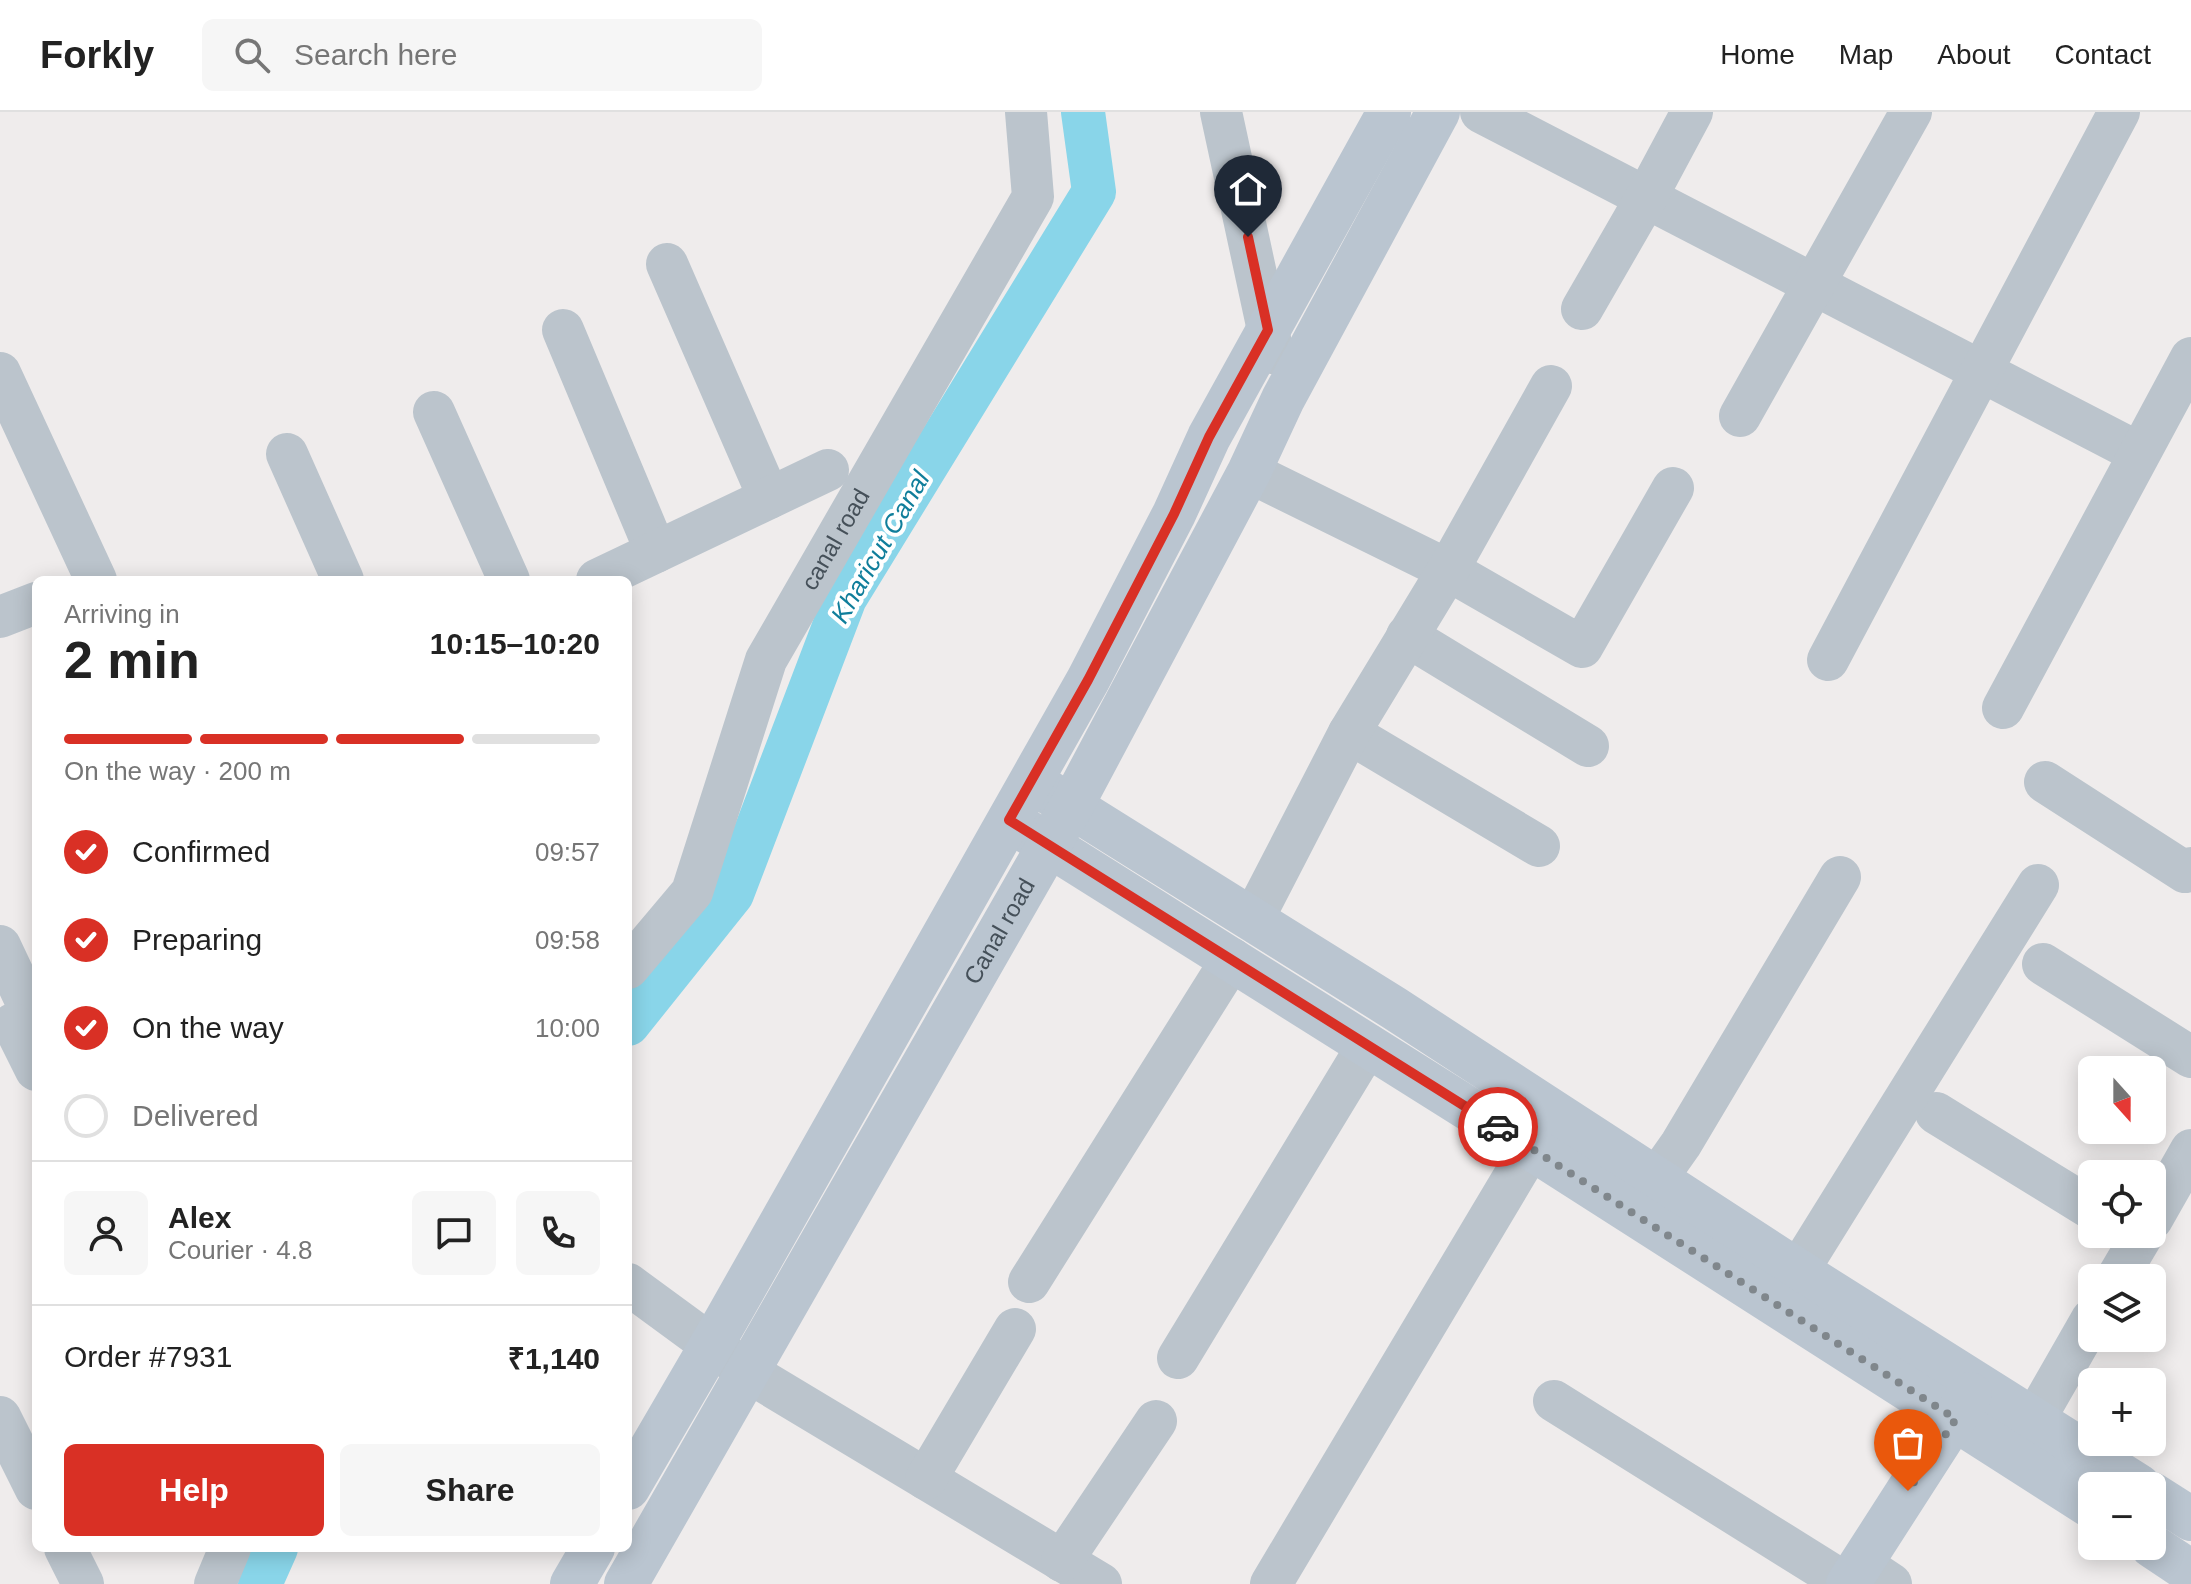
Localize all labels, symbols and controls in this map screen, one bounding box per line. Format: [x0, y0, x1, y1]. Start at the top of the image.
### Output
search box [202, 19, 762, 91]
icon: search [230, 33, 274, 77]
text: Forkly [40, 34, 154, 76]
text: Search here [294, 38, 457, 71]
text: Home [1720, 39, 1795, 70]
text: Map [1839, 39, 1893, 70]
text: About [1937, 39, 2011, 70]
text: Contact [2055, 39, 2151, 70]
pin [1214, 155, 1282, 237]
icon: home [1226, 167, 1270, 211]
water label: Kharicut Canal [824, 465, 936, 628]
street label: canal road [795, 484, 875, 595]
text: Arriving in [64, 599, 180, 629]
text: 10:15–10:20 [430, 627, 600, 660]
text: 2 min [64, 631, 200, 689]
text: On the way · 200 m [64, 756, 291, 786]
icon: check [64, 830, 108, 874]
text: Confirmed [132, 835, 270, 868]
text: 09:57 [535, 837, 600, 867]
street label: Canal road [958, 873, 1040, 989]
icon: check [64, 918, 108, 962]
text: Preparing [132, 923, 262, 956]
text: 09:58 [535, 925, 600, 955]
icon: check [64, 1006, 108, 1050]
text: On the way [132, 1011, 284, 1044]
text: 10:00 [535, 1013, 600, 1043]
north arrow [2078, 1056, 2166, 1144]
map controls [2078, 1056, 2166, 1560]
courier [1458, 1087, 1538, 1167]
text: Delivered [132, 1099, 259, 1132]
icon: car [1476, 1105, 1520, 1149]
button: locate [2078, 1160, 2166, 1248]
button: person [64, 1191, 148, 1275]
button: chat [412, 1191, 496, 1275]
button: phone [516, 1191, 600, 1275]
text: Alex [168, 1201, 231, 1234]
text: Courier · 4.8 [168, 1235, 313, 1265]
button: layers [2078, 1264, 2166, 1352]
text: Order #7931 [64, 1340, 232, 1373]
text: ₹1,140 [508, 1342, 600, 1375]
button: + [2078, 1368, 2166, 1456]
pin [1874, 1409, 1942, 1491]
icon: bag [1886, 1421, 1930, 1465]
button: Help [64, 1444, 324, 1536]
button: Share [340, 1444, 600, 1536]
button: − [2078, 1472, 2166, 1560]

